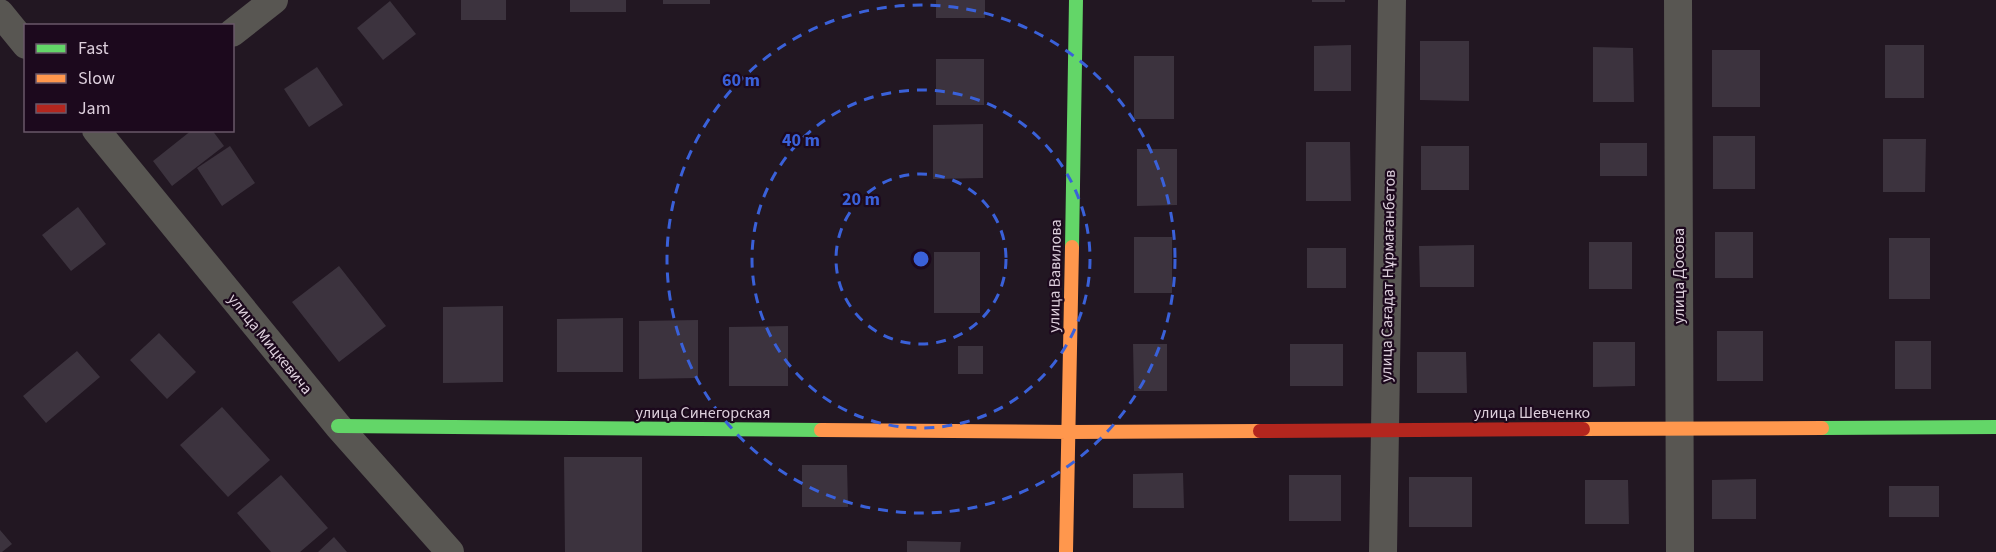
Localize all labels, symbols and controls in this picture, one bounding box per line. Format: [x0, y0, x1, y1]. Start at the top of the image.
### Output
legend [24, 24, 234, 132]
text: Fast [78, 36, 109, 61]
text: Slow [78, 66, 115, 91]
text: 60 m [722, 68, 760, 93]
text: Jam [78, 96, 111, 121]
text: 40 m [782, 128, 820, 153]
street label: улица Сағадат Нұрмағанбетов [1375, 170, 1401, 382]
text: 20 m [842, 187, 880, 212]
street label: улица Вавилова [1043, 219, 1067, 333]
street label: улица Досова [1668, 228, 1690, 324]
centre of rings [911, 249, 931, 269]
street label: улица Мицкевича [223, 289, 317, 399]
street label: улица Синегорская [635, 402, 771, 424]
street label: улица Шевченко [1474, 402, 1590, 424]

